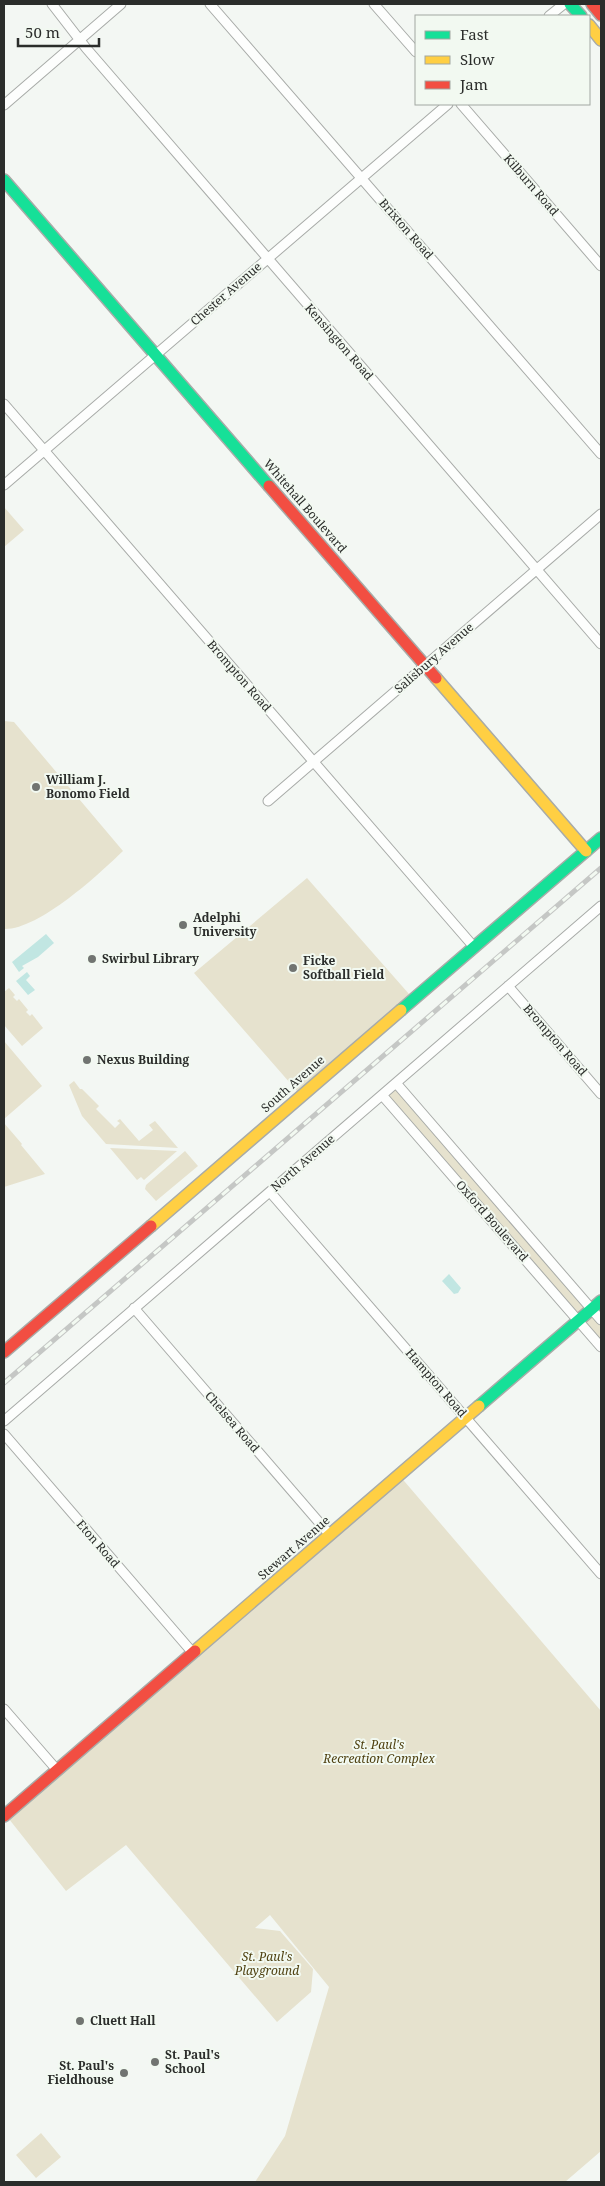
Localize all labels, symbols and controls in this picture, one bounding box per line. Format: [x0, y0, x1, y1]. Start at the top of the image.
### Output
scale bar [18, 15, 99, 47]
legend [415, 15, 590, 105]
text: 50 m [25, 22, 60, 42]
text: Fast [460, 24, 489, 44]
text: Slow [460, 49, 494, 69]
text: Jam [459, 74, 488, 94]
street label: Kilburn Road [500, 150, 563, 220]
street label: Brixton Road [375, 195, 438, 263]
street label: Chester Avenue [186, 258, 265, 329]
street label: Kensington Road [301, 300, 378, 384]
street label: Whitehall Boulevard [260, 455, 351, 557]
street label: Salisbury Avenue [390, 619, 477, 697]
street label: Brompton Road [203, 636, 276, 716]
place label: William J. Bonomo Field [46, 771, 130, 802]
marker: William J. Bonomo Field [30, 781, 42, 793]
place label: Adelphi University [193, 909, 256, 940]
marker: Adelphi University [177, 919, 189, 931]
place label: Swirbul Library [102, 950, 199, 967]
place label: Ficke Softball Field [303, 952, 384, 983]
marker: Swirbul Library [86, 953, 98, 965]
marker: Ficke Softball Field [287, 962, 299, 974]
street label: Brompton Road [519, 1000, 592, 1080]
place label: Nexus Building [97, 1051, 190, 1068]
street label: South Avenue [257, 1051, 328, 1116]
marker: Nexus Building [81, 1054, 93, 1066]
street label: North Avenue [267, 1130, 338, 1195]
street label: Oxford Boulevard [452, 1176, 533, 1265]
street label: Hampton Road [402, 1345, 471, 1421]
street label: Chelsea Road [201, 1388, 264, 1456]
street label: Stewart Avenue [254, 1512, 333, 1584]
street label: Eton Road [73, 1516, 124, 1572]
park label: St. Paul's Recreation Complex [322, 1736, 435, 1767]
park label: St. Paul's Playground [234, 1948, 299, 1979]
place label: Cluett Hall [90, 2012, 156, 2029]
marker: Cluett Hall [74, 2015, 86, 2027]
place label: St. Paul's School [165, 2046, 220, 2077]
marker: St. Paul's School [149, 2056, 161, 2068]
place label: St. Paul's Fieldhouse [47, 2057, 114, 2088]
marker: St. Paul's Fieldhouse [118, 2067, 130, 2079]

